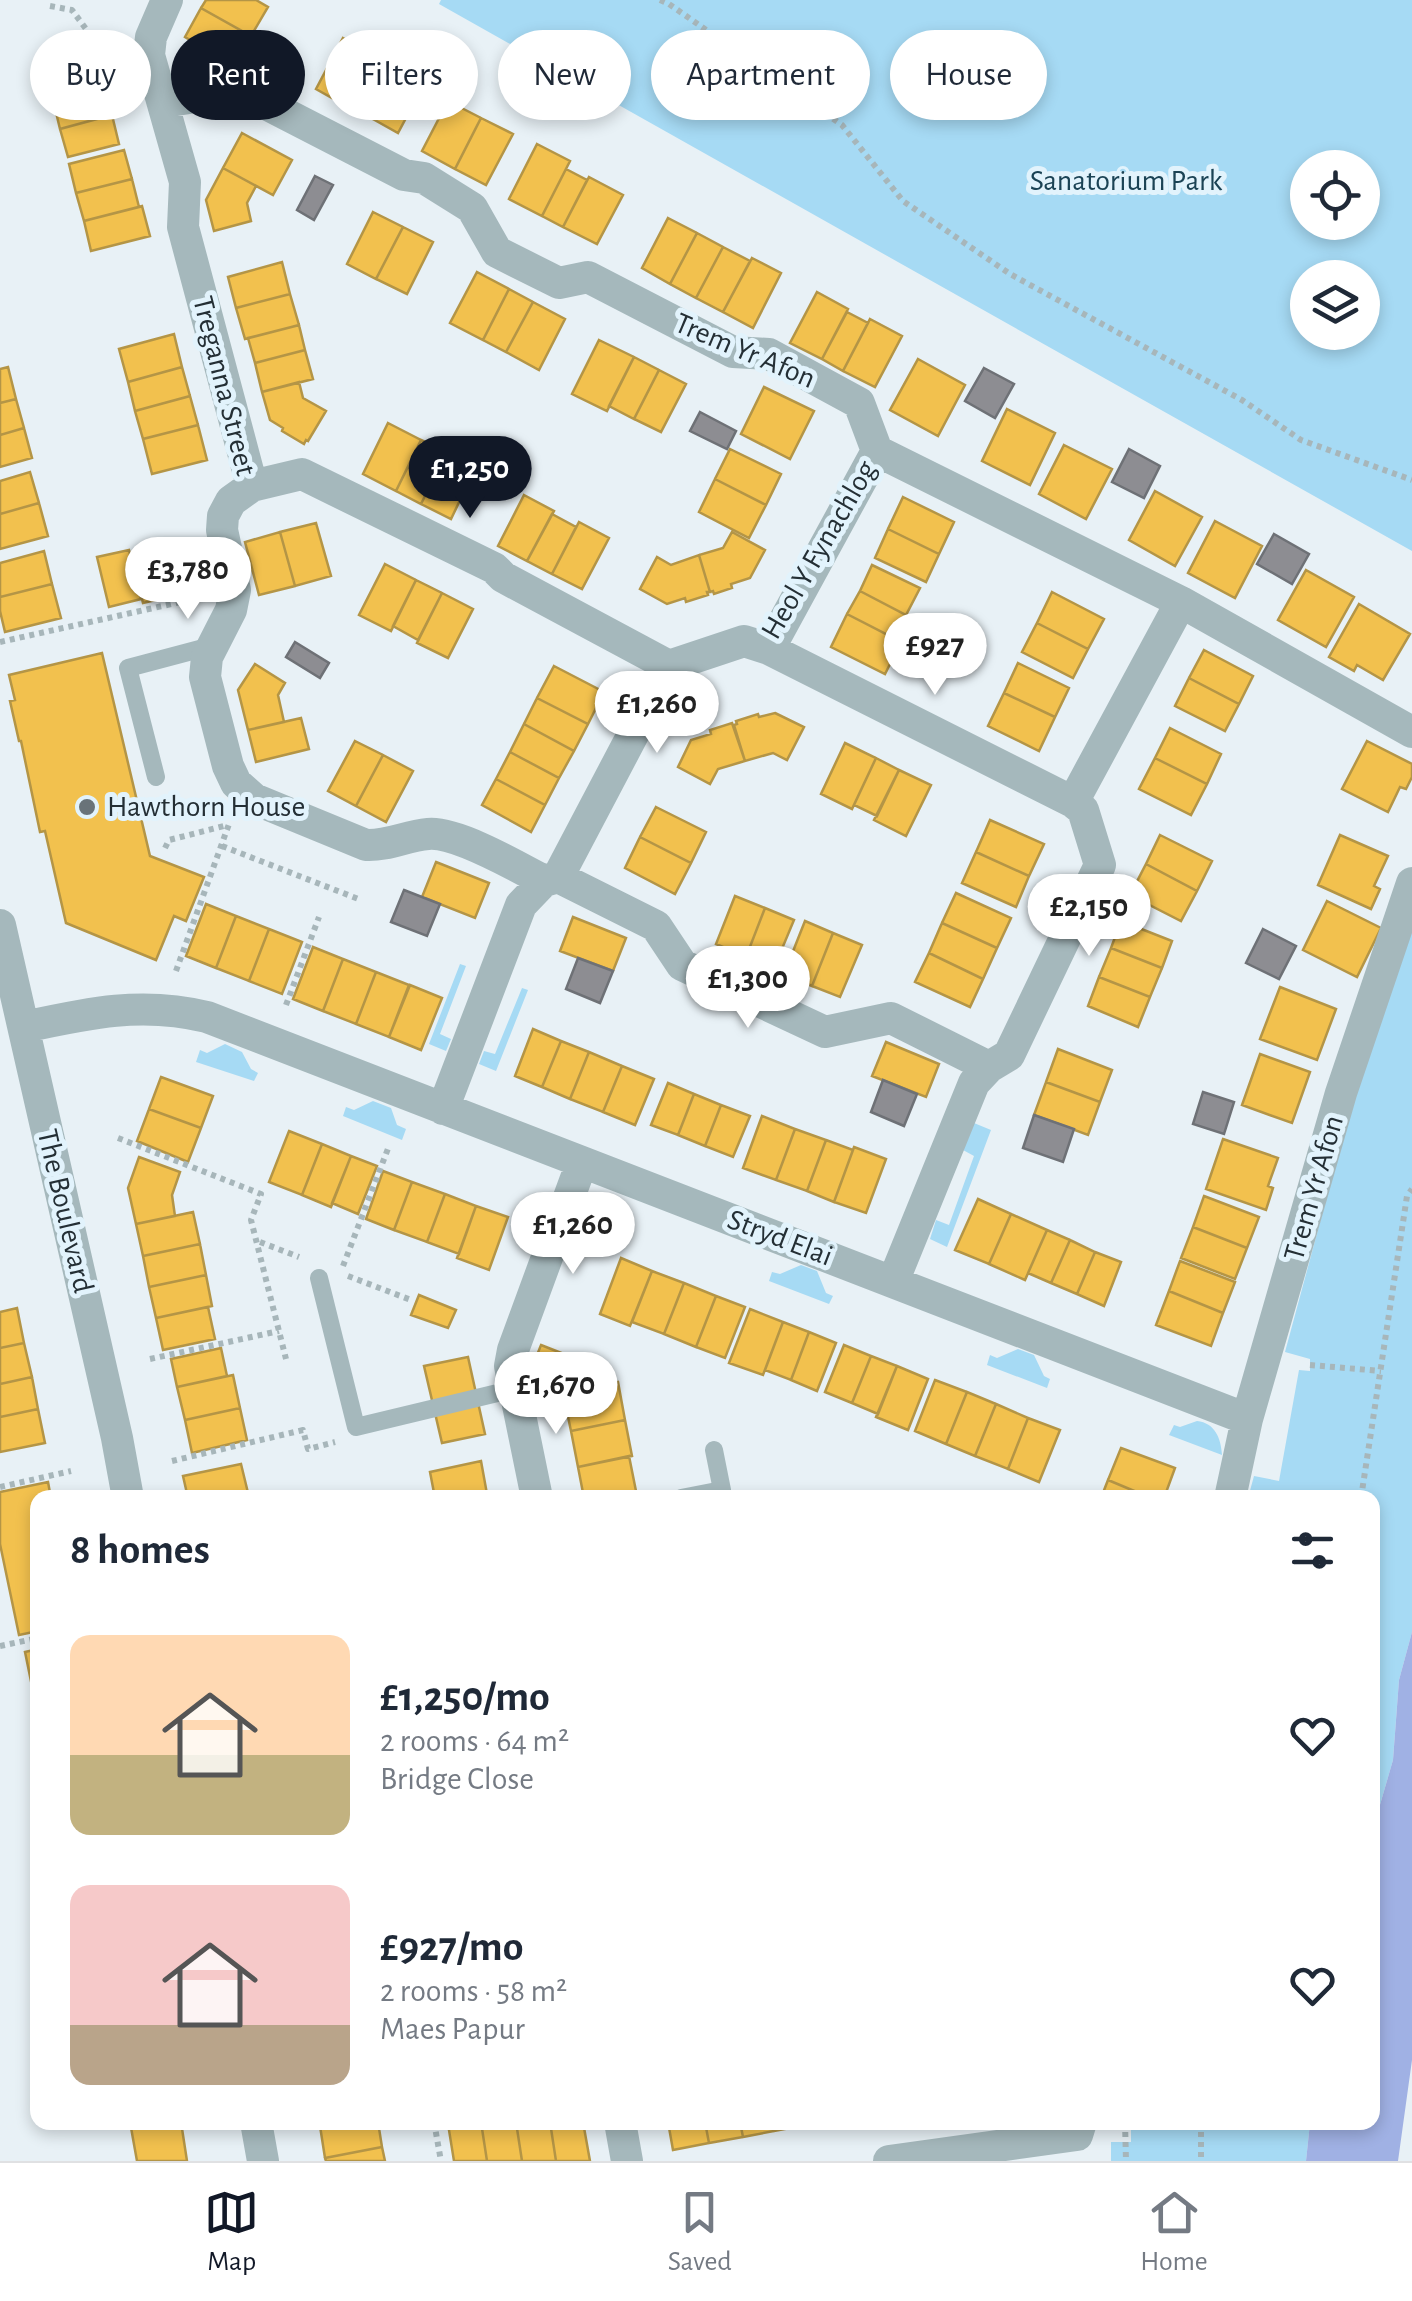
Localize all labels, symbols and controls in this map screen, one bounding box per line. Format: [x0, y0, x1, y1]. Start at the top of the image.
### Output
chip: Buy [30, 30, 151, 120]
chip: Rent [171, 30, 305, 120]
chip: Filters [325, 30, 478, 120]
chip: New [498, 30, 631, 120]
chip: Apartment [651, 30, 870, 120]
chip: House [890, 30, 1047, 120]
map controls [1290, 150, 1380, 350]
button: locate [1290, 150, 1380, 240]
park label: Sanatorium Park [1030, 166, 1223, 196]
button: layers [1290, 260, 1380, 350]
street label: Treganna Street [187, 293, 261, 479]
street label: Trem Yr Afon [670, 308, 820, 394]
pin: £1,250 [389, 436, 551, 521]
text: £1,250 [431, 452, 509, 484]
street label: Heol Y Fynachlog [756, 455, 882, 644]
pin: £3,780 [107, 537, 269, 622]
text: £3,780 [147, 553, 229, 585]
pin: £927 [876, 613, 994, 698]
text: £927 [906, 629, 964, 661]
pin: £1,260 [576, 671, 738, 756]
text: £1,260 [617, 687, 697, 719]
place label: Hawthorn House [107, 792, 305, 822]
marker: Hawthorn House [76, 796, 98, 818]
pin: £2,150 [1008, 874, 1170, 959]
text: £2,150 [1050, 890, 1128, 922]
pin: £1,300 [667, 946, 829, 1031]
text: £1,300 [708, 962, 788, 994]
street label: Trem Yr Afon [1279, 1112, 1349, 1264]
street label: The Boulevard [32, 1126, 98, 1296]
pin: £1,260 [492, 1192, 654, 1277]
street label: Stryd Elai [723, 1204, 837, 1272]
text: £1,260 [533, 1208, 613, 1240]
pin: £1,670 [475, 1352, 637, 1437]
text: £1,670 [516, 1368, 596, 1400]
icon: filters [1285, 1523, 1340, 1578]
text: 8 homes [70, 1529, 210, 1571]
icon: home [150, 1675, 270, 1795]
text: £1,250/mo [380, 1676, 550, 1718]
icon: heart [1285, 1708, 1340, 1763]
text: 2 rooms · 64 m² [380, 1725, 569, 1757]
text: Bridge Close [380, 1763, 534, 1795]
icon: home [150, 1925, 270, 2045]
text: £927/mo [380, 1926, 524, 1968]
icon: heart [1285, 1958, 1340, 2013]
text: 2 rooms · 58 m² [380, 1975, 567, 2007]
text: Maes Papur [380, 2013, 525, 2045]
tab: Map [204, 2185, 259, 2279]
tab: Saved [668, 2185, 732, 2279]
tab: Home [1140, 2185, 1208, 2279]

